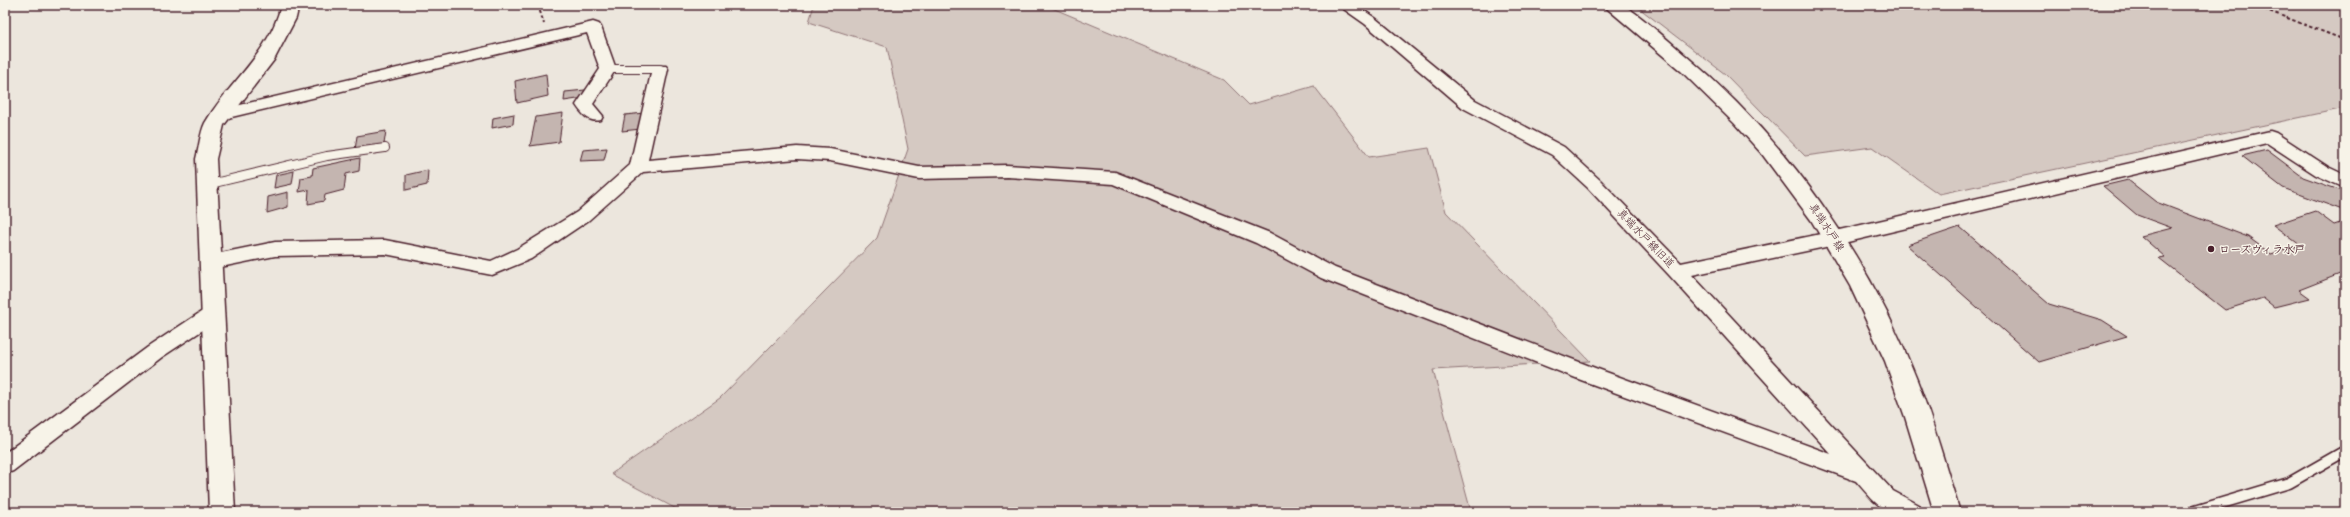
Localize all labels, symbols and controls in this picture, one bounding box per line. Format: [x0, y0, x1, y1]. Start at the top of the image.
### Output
street label: 真端水戸線 [1805, 199, 1850, 254]
street label: 真端水戸線旧道 [1614, 204, 1679, 271]
place label: ローズヴィラ水戸 [2219, 240, 2305, 257]
marker: ローズヴィラ水戸 [2206, 244, 2216, 254]

